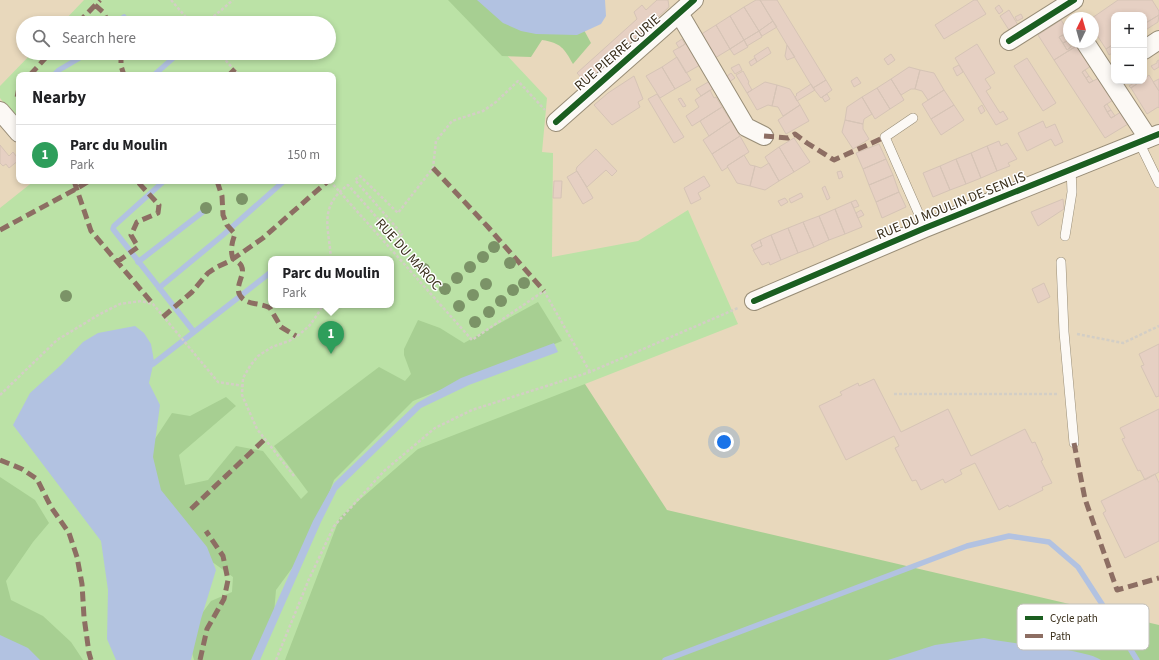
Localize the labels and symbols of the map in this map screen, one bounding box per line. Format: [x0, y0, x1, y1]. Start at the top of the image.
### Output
street label: RUE PIERRE CURIE [570, 10, 665, 96]
north arrow [1063, 12, 1099, 48]
street label: RUE DU MOULIN DE SENLIS [874, 167, 1029, 245]
street label: RUE DU MAROC [370, 214, 446, 295]
pin: 1 [318, 321, 344, 354]
your location [714, 432, 734, 452]
legend [1017, 604, 1149, 650]
text: Cycle path [1050, 611, 1098, 626]
text: Path [1050, 629, 1071, 644]

